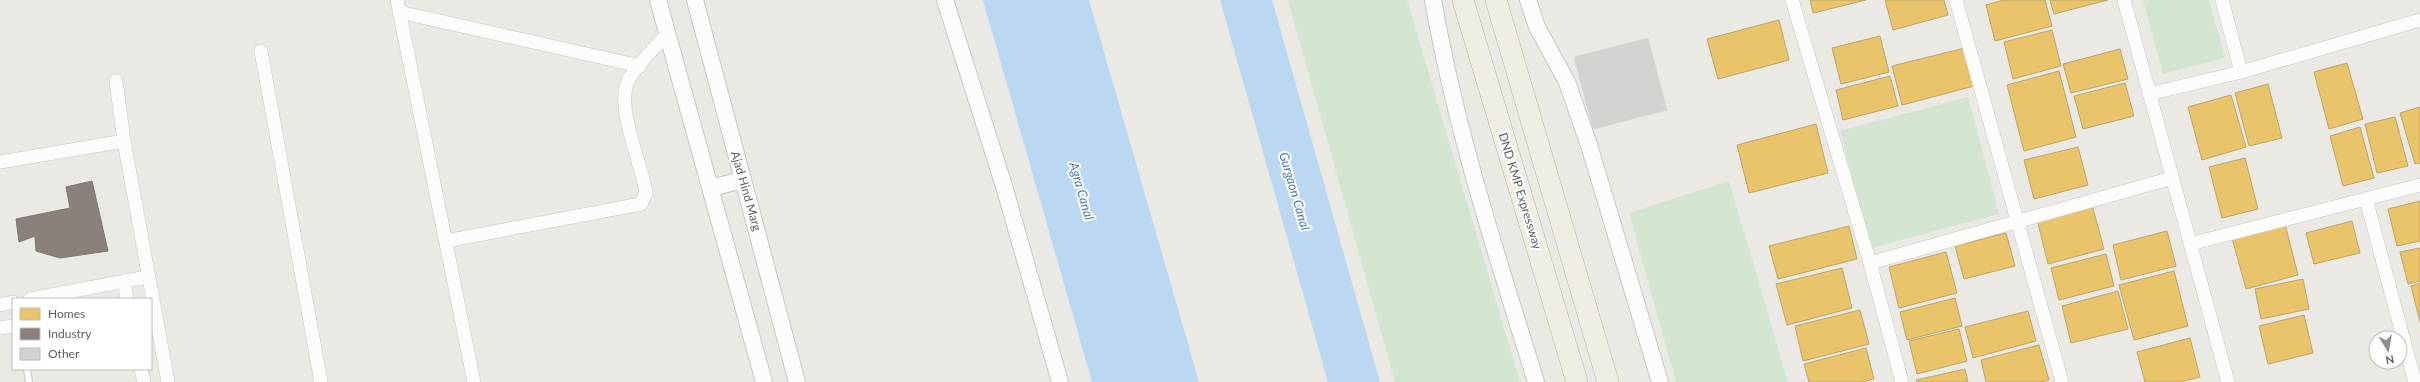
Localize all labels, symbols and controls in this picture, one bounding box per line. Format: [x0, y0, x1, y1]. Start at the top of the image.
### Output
street label: DND KMP Expressway [1496, 131, 1546, 252]
street label: Ajad Hind Marg [728, 149, 765, 233]
water label: Gurgaon Canal [1276, 150, 1314, 232]
water label: Agra Canal [1066, 159, 1098, 222]
legend [12, 298, 152, 370]
text: Homes [48, 306, 85, 321]
text: Industry [48, 326, 92, 341]
north arrow [2368, 330, 2408, 370]
text: Other [48, 346, 80, 361]
text: N [2385, 353, 2395, 367]

